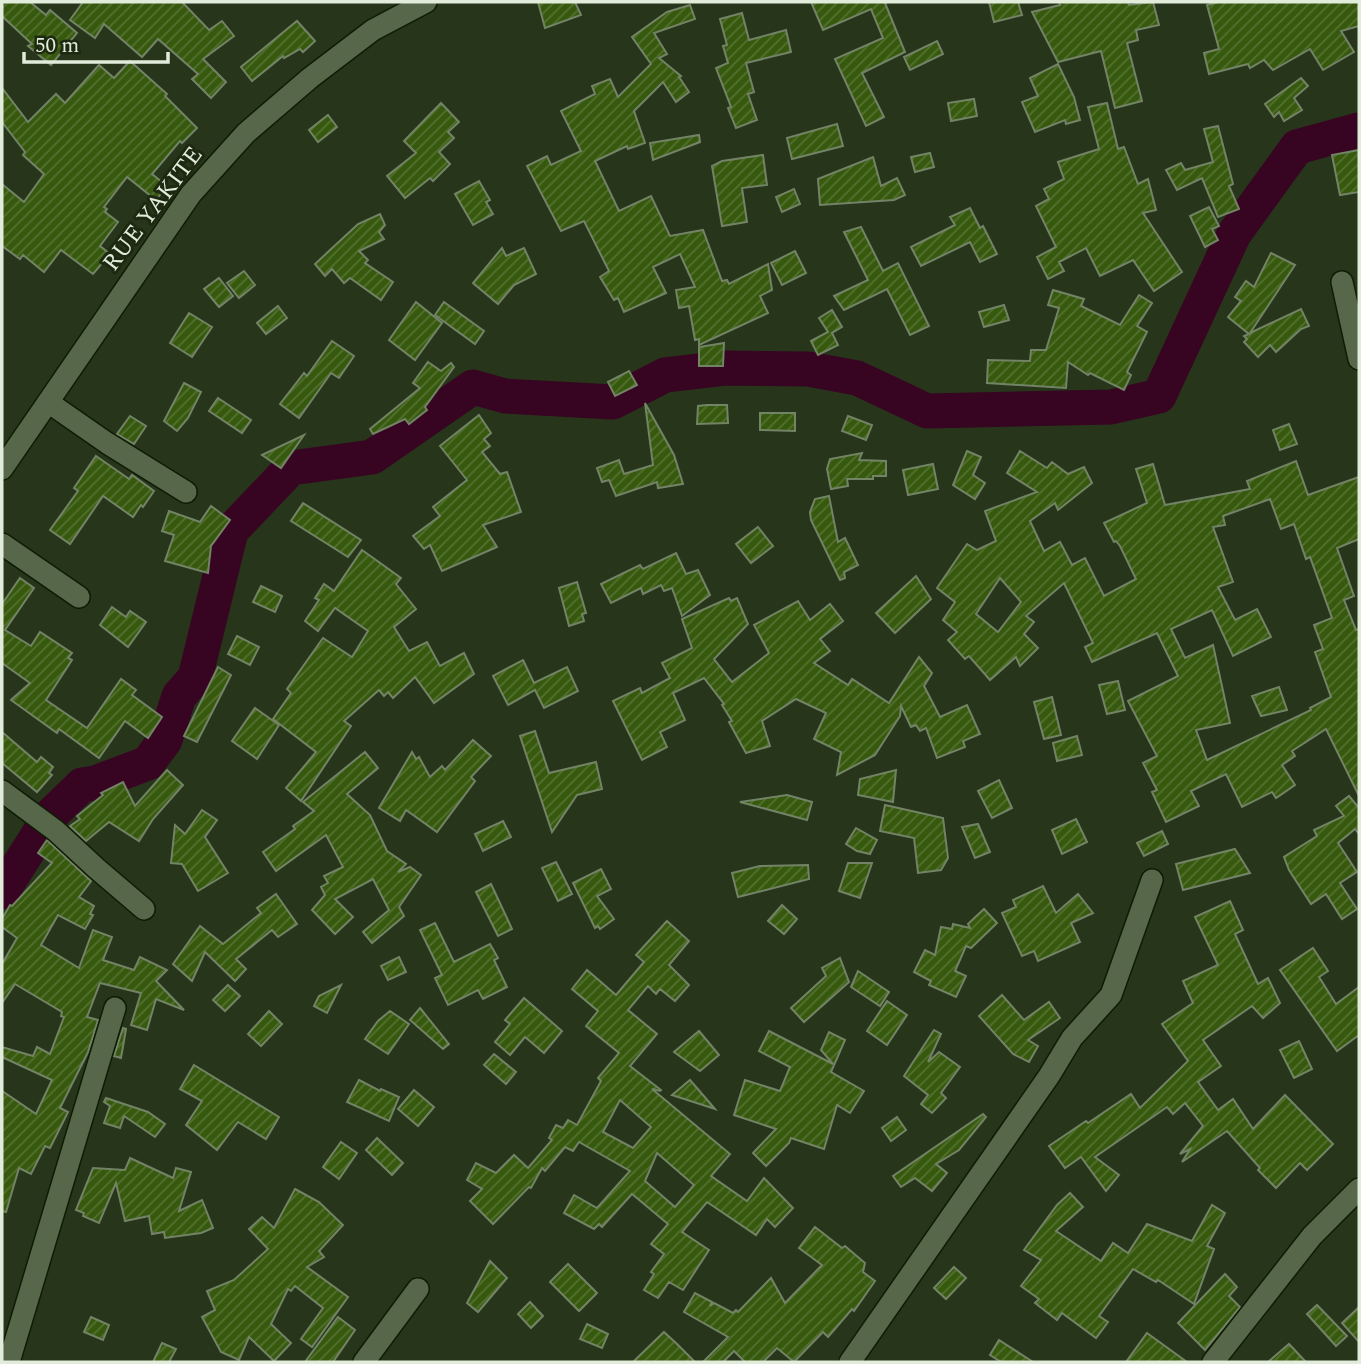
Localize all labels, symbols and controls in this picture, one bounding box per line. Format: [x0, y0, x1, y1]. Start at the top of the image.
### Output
scale bar [24, 21, 168, 65]
text: 50 m [35, 30, 79, 62]
street label: RUE YAKITE [94, 139, 212, 279]

